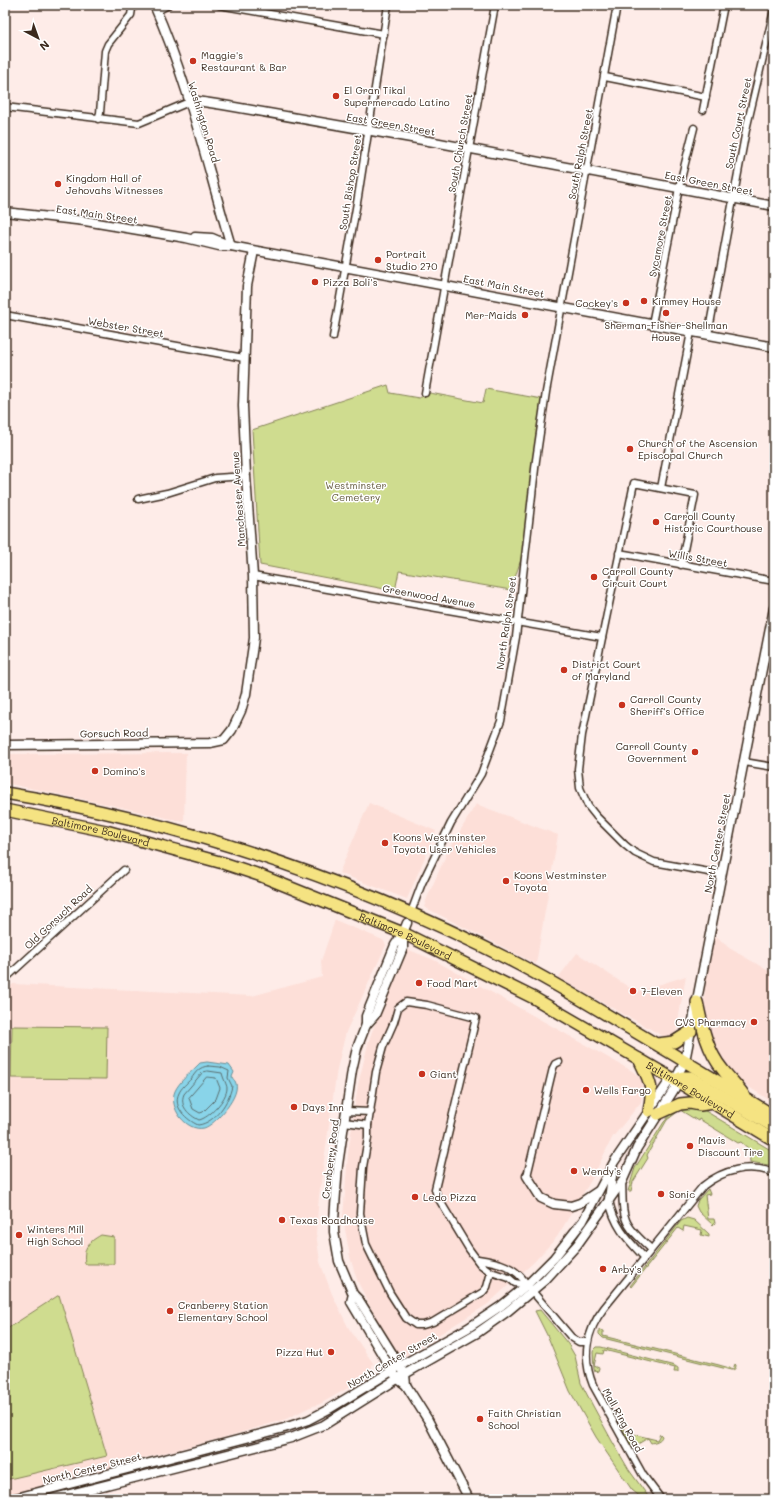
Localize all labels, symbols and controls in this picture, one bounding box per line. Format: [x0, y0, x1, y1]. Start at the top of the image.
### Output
north arrow [18, 18, 58, 58]
text: N [37, 38, 53, 54]
place label: Maggie's Restaurant & Bar [201, 48, 287, 74]
marker: Maggie's Restaurant & Bar [188, 56, 198, 66]
street label: South Court Street [721, 76, 755, 170]
street label: Washington Road [185, 80, 223, 164]
place label: El Gran Tikal Supermercado Latino [344, 83, 450, 109]
marker: El Gran Tikal Supermercado Latino [331, 91, 341, 101]
street label: South Church Street [444, 92, 476, 194]
street label: South Ralph Street [564, 107, 596, 201]
street label: East Green Street [346, 109, 436, 139]
street label: South Bishop Street [335, 133, 365, 231]
street label: East Green Street [664, 168, 754, 198]
place label: Kingdom Hall of Jehovahs Witnesses [66, 171, 163, 197]
marker: Kingdom Hall of Jehovahs Witnesses [53, 179, 63, 189]
street label: Sycamore Street [645, 194, 675, 278]
street label: East Main Street [55, 201, 139, 227]
place label: Portrait Studio 270 [386, 247, 437, 273]
marker: Portrait Studio 270 [373, 255, 383, 265]
street label: East Main Street [462, 271, 546, 301]
place label: Pizza Boli's [323, 275, 378, 289]
marker: Pizza Boli's [310, 277, 320, 287]
place label: Kimmey House [652, 294, 721, 308]
place label: Cockey's [575, 296, 618, 310]
marker: Kimmey House [639, 296, 649, 306]
marker: Cockey's [621, 298, 631, 308]
place label: Mer-Maids [465, 308, 517, 322]
marker: Sherman-Fisher-Shellman House [661, 308, 671, 318]
marker: Mer-Maids [520, 310, 530, 320]
street label: Webster Street [87, 313, 165, 341]
place label: Sherman-Fisher-Shellman House [604, 318, 728, 344]
place label: Church of the Ascension Episcopal Church [638, 436, 757, 462]
marker: Church of the Ascension Episcopal Church [625, 444, 635, 454]
street label: Manchester Avenue [228, 451, 248, 547]
park label: Westminster Cemetery [325, 478, 387, 504]
place label: Carroll County Historic Courthouse [664, 509, 763, 535]
marker: Carroll County Historic Courthouse [651, 517, 661, 527]
street label: Willis Street [667, 546, 729, 570]
place label: Carroll County Circuit Court [602, 564, 673, 590]
marker: Carroll County Circuit Court [589, 572, 599, 582]
street label: North Ralph Street [493, 576, 519, 670]
street label: Greenwood Avenue [381, 581, 477, 611]
place label: District Court of Maryland [572, 657, 641, 683]
marker: District Court of Maryland [559, 665, 569, 675]
place label: Carroll County Sheriff's Office [630, 692, 704, 718]
marker: Carroll County Sheriff's Office [617, 700, 627, 710]
street label: Gorsuch Road [80, 725, 148, 741]
place label: Carroll County Government [616, 739, 687, 765]
marker: Carroll County Government [690, 747, 700, 757]
place label: Domino's [103, 764, 146, 778]
marker: Domino's [90, 766, 100, 776]
street label: North Center Street [700, 792, 734, 894]
street label: Baltimore Boulevard [51, 813, 151, 850]
place label: Koons Westminster Toyota User Vehicles [393, 830, 496, 856]
marker: Koons Westminster Toyota User Vehicles [380, 838, 390, 848]
place label: Koons Westminster Toyota [514, 868, 607, 894]
marker: Koons Westminster Toyota [501, 876, 511, 886]
street label: Old Gorsuch Road [21, 882, 95, 952]
street label: Baltimore Boulevard [357, 909, 454, 963]
place label: Food Mart [427, 976, 478, 990]
marker: Food Mart [414, 978, 424, 988]
place label: 7-Eleven [641, 984, 682, 998]
marker: 7-Eleven [628, 986, 638, 996]
place label: CVS Pharmacy [675, 1015, 746, 1029]
marker: CVS Pharmacy [749, 1017, 759, 1027]
street label: Baltimore Boulevard [644, 1058, 737, 1121]
place label: Giant [430, 1067, 457, 1081]
marker: Giant [417, 1069, 427, 1079]
place label: Wells Fargo [594, 1083, 651, 1097]
marker: Wells Fargo [581, 1085, 591, 1095]
place label: Days Inn [302, 1100, 344, 1114]
marker: Days Inn [289, 1102, 299, 1112]
street label: Cranberry Road [318, 1119, 342, 1199]
place label: Mavis Discount Tire [698, 1133, 763, 1159]
marker: Mavis Discount Tire [685, 1141, 695, 1151]
place label: Wendy's [582, 1164, 621, 1178]
marker: Wendy's [569, 1166, 579, 1176]
place label: Sonic [669, 1187, 695, 1201]
marker: Sonic [656, 1189, 666, 1199]
place label: Ledo Pizza [423, 1190, 476, 1204]
marker: Ledo Pizza [410, 1192, 420, 1202]
place label: Texas Roadhouse [290, 1213, 374, 1227]
marker: Texas Roadhouse [277, 1215, 287, 1225]
place label: Winters Mill High School [27, 1222, 84, 1248]
marker: Winters Mill High School [14, 1230, 24, 1240]
place label: Arby's [611, 1262, 642, 1276]
marker: Arby's [598, 1264, 608, 1274]
place label: Cranberry Station Elementary School [178, 1298, 268, 1324]
marker: Cranberry Station Elementary School [165, 1306, 175, 1316]
street label: North Center Street [345, 1329, 439, 1391]
place label: Pizza Hut [276, 1345, 323, 1359]
marker: Pizza Hut [326, 1347, 336, 1357]
street label: Mall Ring Road [600, 1385, 646, 1455]
place label: Faith Christian School [488, 1406, 561, 1432]
marker: Faith Christian School [475, 1414, 485, 1424]
street label: North Center Street [41, 1449, 143, 1487]

